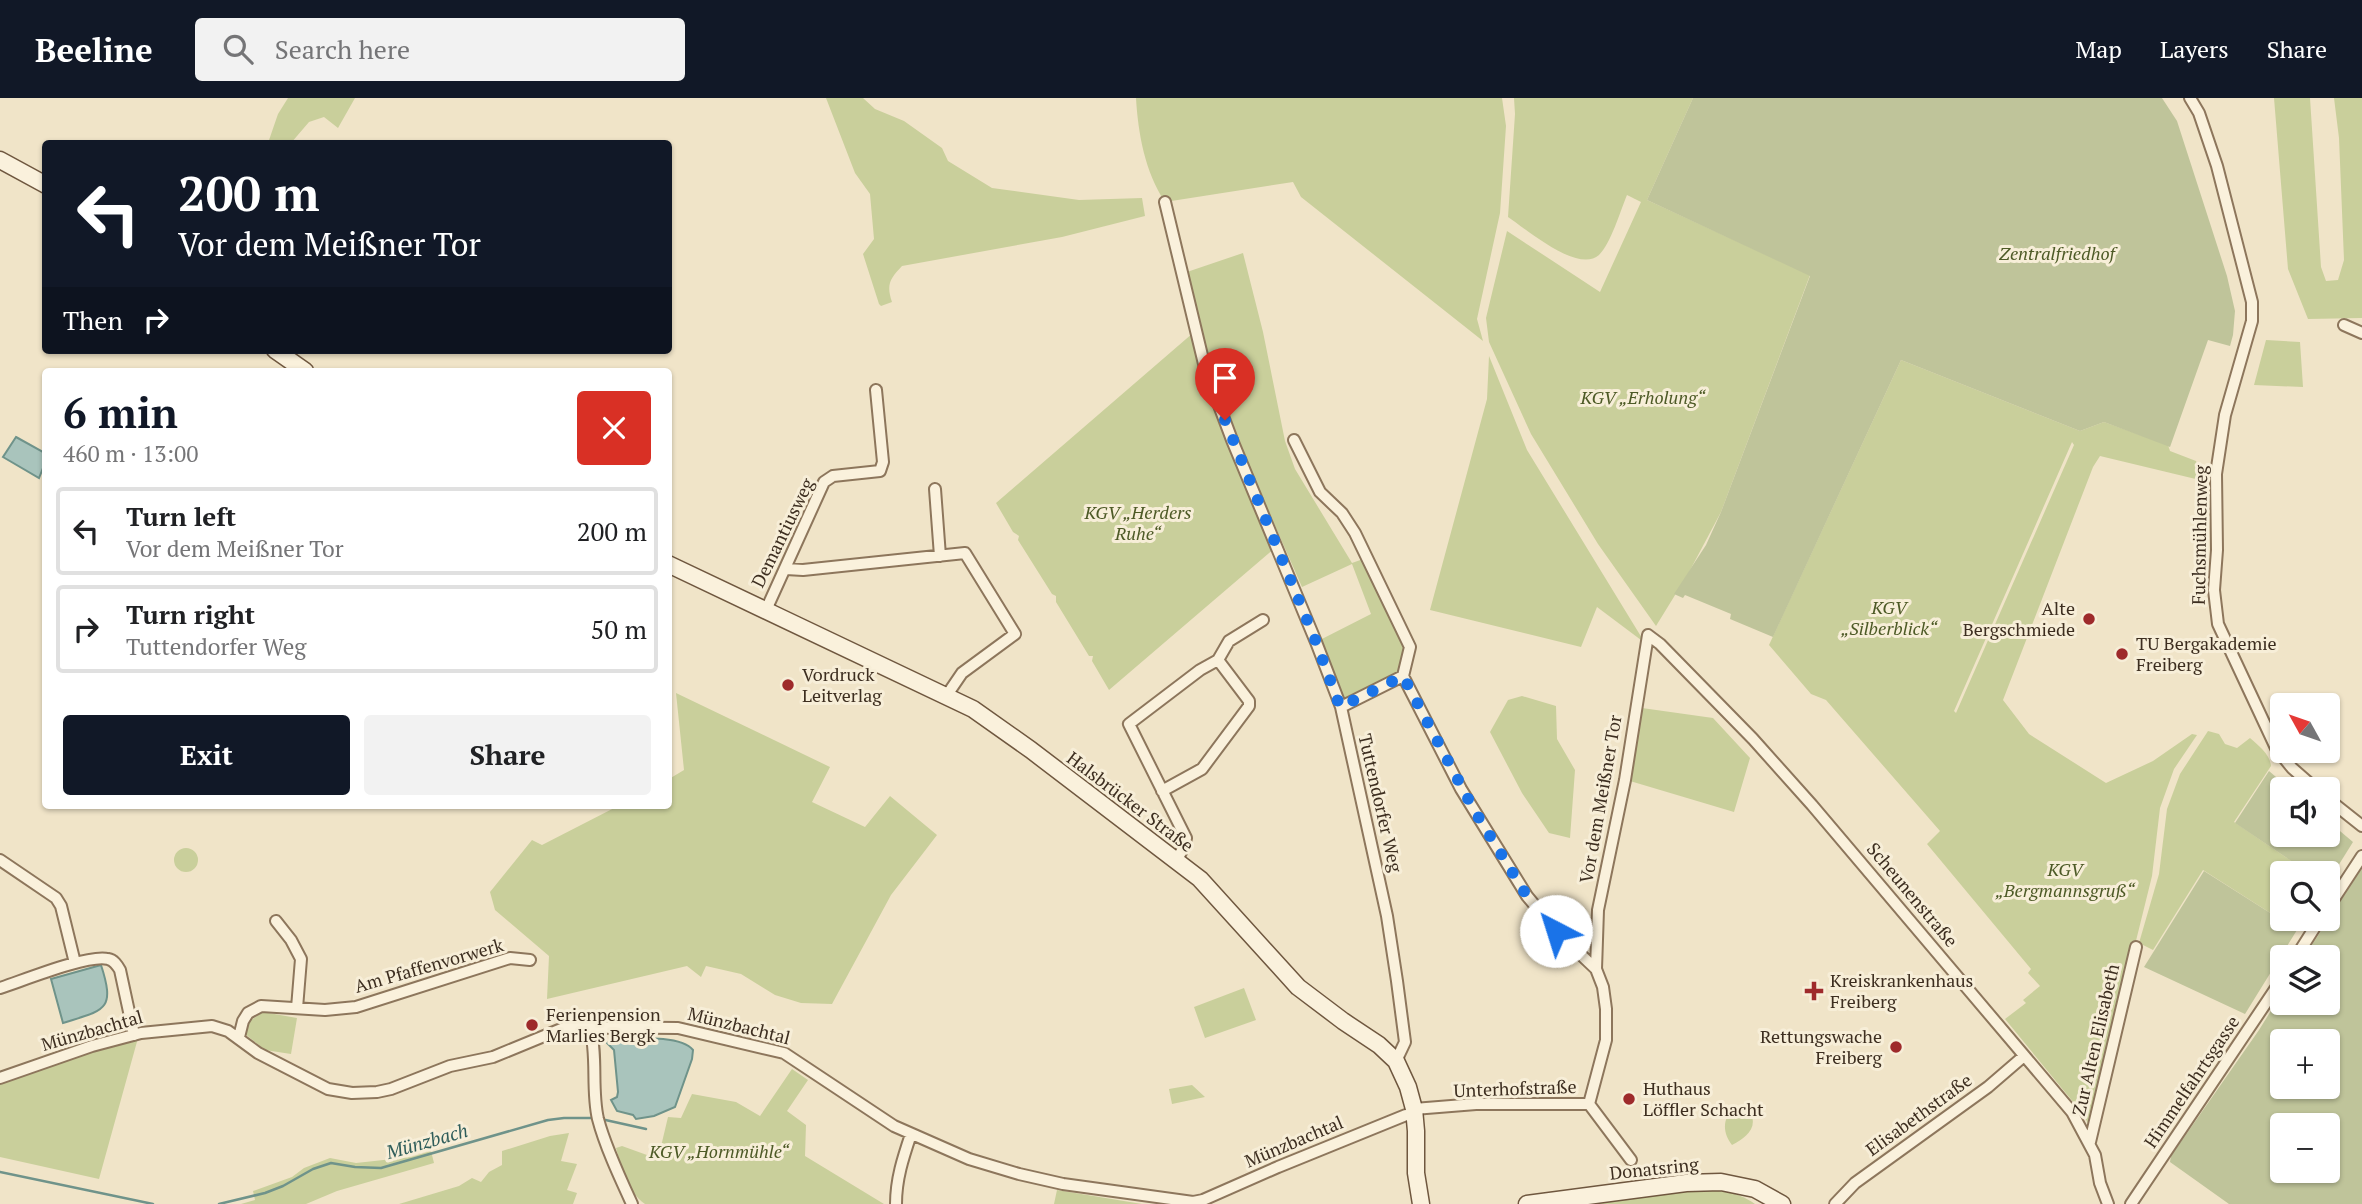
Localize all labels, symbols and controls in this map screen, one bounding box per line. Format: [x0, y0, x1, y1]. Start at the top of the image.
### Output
search box [195, 18, 685, 81]
text: Beeline [35, 28, 153, 71]
icon: search [219, 30, 257, 68]
text: Search here [275, 32, 410, 66]
text: Map [2075, 33, 2122, 65]
text: Layers [2160, 33, 2229, 65]
text: Share [2267, 33, 2327, 65]
text: 200 m [178, 160, 320, 225]
icon: left [63, 168, 154, 259]
text: Vor dem Meißner Tor [178, 223, 481, 265]
park label: Zentralfriedhof [1999, 241, 2119, 265]
icon: right [137, 301, 175, 339]
text: Then [63, 303, 123, 337]
pin [1195, 348, 1255, 420]
icon: arrive [1206, 359, 1244, 397]
text: 6 min [63, 384, 178, 440]
park label: KGV „Erholung“ [1580, 385, 1707, 409]
button: close [577, 391, 651, 465]
text: 460 m · 13:00 [63, 438, 198, 469]
street label: Fuchsmühlenweg [2186, 464, 2212, 605]
street label: Demantiusweg [745, 473, 819, 591]
text: Turn left [126, 499, 236, 533]
park label: KGV „Herders Ruhe“ [1083, 500, 1192, 545]
icon: left [67, 512, 105, 550]
text: 200 m [577, 514, 647, 548]
text: Vor dem Meißner Tor [126, 533, 344, 564]
park label: KGV „Silberblick“ [1841, 595, 1939, 640]
place label: Alte Bergschmiede [1963, 596, 2075, 641]
text: Turn right [126, 597, 255, 631]
icon: right [67, 610, 105, 648]
marker: Alte Bergschmiede [2081, 611, 2097, 627]
text: 50 m [591, 612, 647, 646]
text: Tuttendorfer Weg [126, 631, 306, 662]
place label: TU Bergakademie Freiberg [2136, 631, 2277, 676]
marker: TU Bergakademie Freiberg [2114, 646, 2130, 662]
place label: Vordruck Leitverlag [802, 662, 882, 707]
marker: Vordruck Leitverlag [780, 677, 796, 693]
north arrow [2270, 693, 2340, 763]
map controls [2270, 693, 2340, 1183]
street label: Vor dem Meißner Tor [1573, 713, 1627, 885]
button: Exit [63, 715, 350, 795]
button: Share [364, 715, 651, 795]
street label: Tuttendorfer Weg [1353, 731, 1409, 875]
street label: Halsbrücker Straße [1062, 746, 1199, 857]
button: sound [2270, 777, 2340, 847]
street label: Scheunenstraße [1862, 837, 1964, 952]
park label: KGV „Bergmannsgruß“ [1995, 857, 2136, 902]
button: search [2270, 861, 2340, 931]
position arrow [1519, 894, 1593, 968]
street label: Am Pfaffenvorwerk [351, 932, 507, 998]
button: layers [2270, 945, 2340, 1015]
street label: Zur Alten Elisabeth [2066, 961, 2124, 1118]
place label: Kreiskrankenhaus Freiberg [1830, 968, 1973, 1013]
marker: Kreiskrankenhaus Freiberg [1804, 981, 1824, 1001]
street label: Münzbachtal [686, 1001, 793, 1049]
place label: Ferienpension Marlies Bergk [546, 1002, 661, 1047]
street label: Münzbachtal [38, 1004, 145, 1056]
street label: Himmelfahrtsgasse [2138, 1011, 2244, 1152]
marker: Ferienpension Marlies Bergk [524, 1017, 540, 1033]
place label: Rettungswache Freiberg [1760, 1024, 1883, 1069]
button: + [2270, 1029, 2340, 1099]
marker: Rettungswache Freiberg [1888, 1039, 1904, 1055]
street label: Elisabethstraße [1861, 1068, 1976, 1161]
street label: Unterhofstraße [1453, 1074, 1577, 1102]
place label: Huthaus Löffler Schacht [1643, 1076, 1764, 1121]
marker: Huthaus Löffler Schacht [1621, 1091, 1637, 1107]
street label: Münzbachtal [1241, 1110, 1346, 1173]
button: − [2270, 1113, 2340, 1183]
water label: Münzbach [382, 1117, 471, 1164]
park label: KGV „Hornmühle“ [648, 1139, 791, 1163]
street label: Donatsring [1608, 1151, 1700, 1185]

